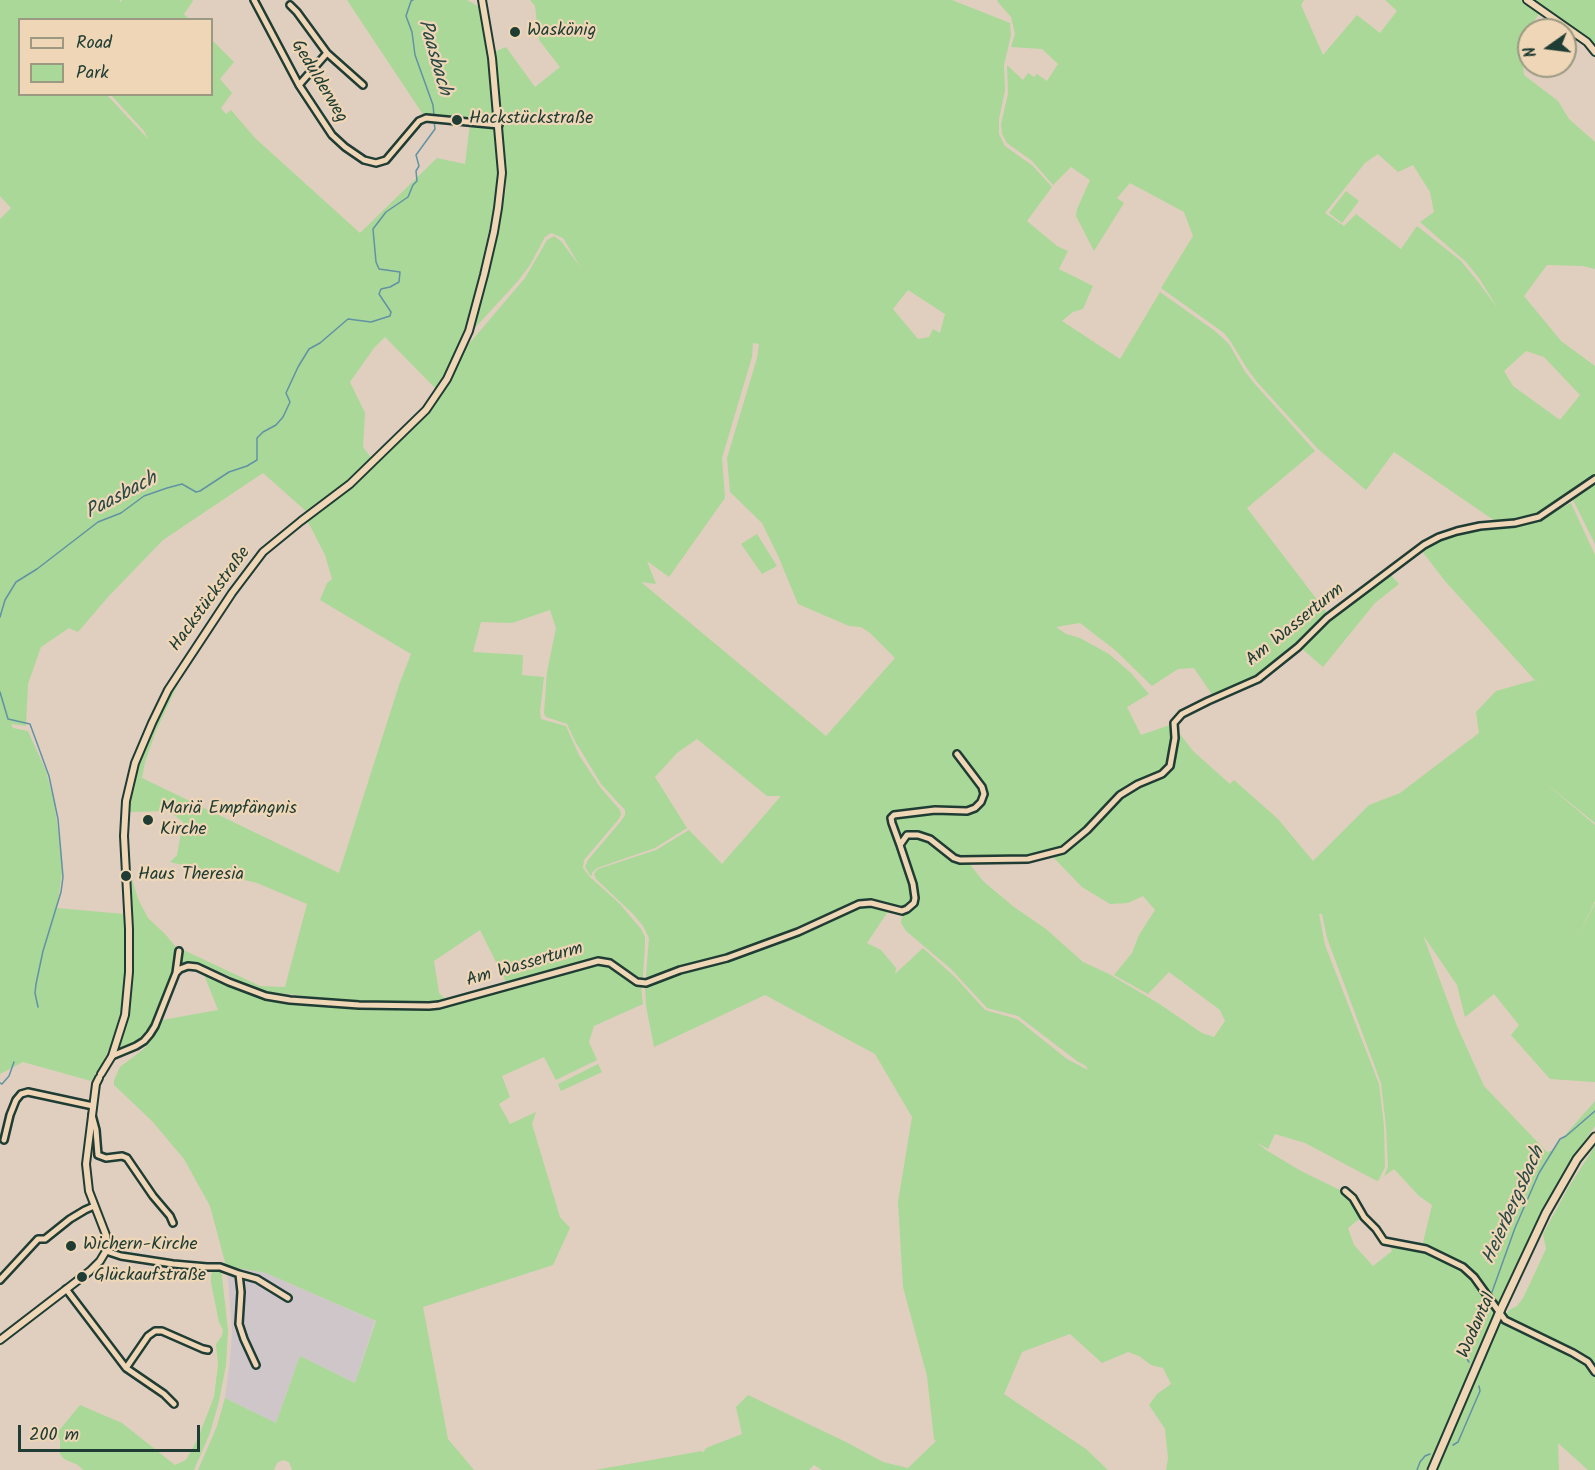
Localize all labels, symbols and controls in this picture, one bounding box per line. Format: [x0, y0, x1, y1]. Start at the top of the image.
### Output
water label: Paasbach [411, 17, 455, 99]
legend [18, 18, 213, 96]
north arrow [1517, 18, 1577, 78]
place label: Waskönig [527, 21, 596, 43]
marker: Waskönig [508, 25, 522, 39]
text: Road [76, 29, 112, 58]
street label: Gedulderweg [285, 37, 351, 127]
text: N [1518, 44, 1544, 60]
text: Park [76, 59, 109, 88]
place label: Hackstückstraße [469, 109, 593, 131]
marker: Hackstückstraße [450, 113, 464, 127]
water label: Paasbach [82, 468, 162, 526]
street label: Hackstückstraße [166, 543, 256, 657]
street label: Am Wasserturm [1242, 580, 1350, 672]
place label: Mariä Empfängnis Kirche [160, 799, 297, 842]
marker: Mariä Empfängnis Kirche [141, 813, 155, 827]
place label: Haus Theresia [138, 865, 244, 887]
marker: Haus Theresia [119, 869, 133, 883]
street label: Am Wasserturm [464, 939, 586, 993]
water label: Heierbergsbach [1478, 1143, 1552, 1269]
place label: Wichern-Kirche [83, 1235, 198, 1257]
marker: Wichern-Kirche [64, 1239, 78, 1253]
place label: Glückaufstraße [94, 1266, 206, 1288]
marker: Glückaufstraße [75, 1270, 89, 1284]
street label: Wodantal [1454, 1290, 1502, 1362]
scale bar [21, 1413, 202, 1451]
text: 200 m [29, 1421, 79, 1450]

